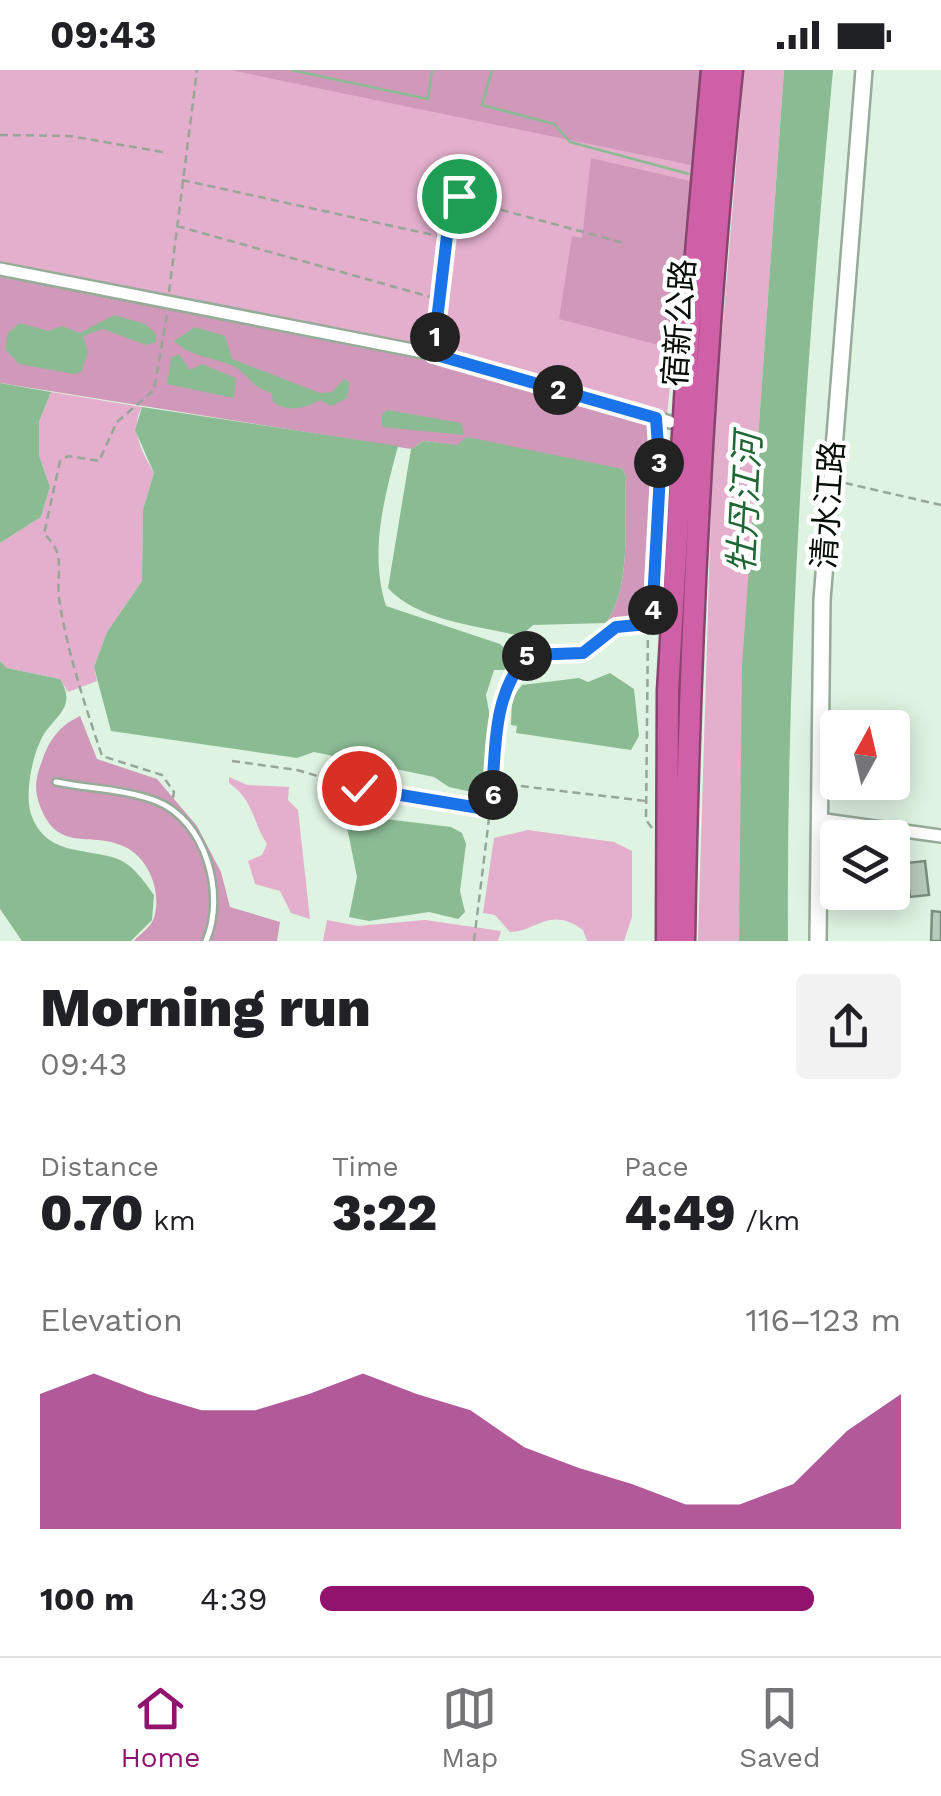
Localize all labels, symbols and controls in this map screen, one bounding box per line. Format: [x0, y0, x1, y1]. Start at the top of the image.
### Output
text: 09:43 [50, 13, 156, 57]
pin [417, 154, 502, 239]
icon: arrive [432, 169, 487, 224]
street label: 宿新公路 [656, 258, 702, 388]
pin: 1 [410, 312, 460, 362]
text: 1 [429, 320, 441, 353]
pin: 2 [533, 365, 583, 415]
text: 2 [550, 373, 566, 406]
water label: 牡丹江河 [720, 426, 770, 574]
pin: 3 [634, 438, 684, 488]
street label: 清水江路 [805, 440, 851, 570]
text: 3 [651, 446, 667, 479]
pin: 4 [628, 585, 678, 635]
text: 4 [644, 593, 662, 626]
pin: 5 [502, 631, 552, 681]
text: 5 [519, 639, 535, 672]
north arrow [820, 710, 910, 800]
map controls [820, 710, 910, 910]
pin [317, 746, 402, 831]
icon: check [332, 761, 387, 816]
pin: 6 [468, 770, 518, 820]
text: 6 [484, 778, 502, 811]
button: layers [820, 820, 910, 910]
button: share [796, 974, 901, 1079]
text: Morning run [40, 975, 371, 1039]
text: 09:43 [40, 1045, 127, 1083]
text: Distance [40, 1150, 159, 1183]
text: Time [332, 1150, 399, 1183]
text: Pace [624, 1150, 689, 1183]
text: 0.70 [40, 1183, 144, 1242]
text: 3:22 [332, 1183, 437, 1242]
text: 4:49 [624, 1183, 736, 1242]
text: km [144, 1204, 196, 1237]
text: /km [736, 1204, 800, 1237]
text: Elevation [40, 1301, 183, 1339]
text: 116–123 m [745, 1301, 901, 1339]
text: 100 m [40, 1580, 134, 1618]
text: 4:39 [200, 1580, 267, 1618]
tab: Home [120, 1681, 200, 1774]
tab: Map [441, 1681, 498, 1774]
tab: Saved [739, 1681, 821, 1774]

